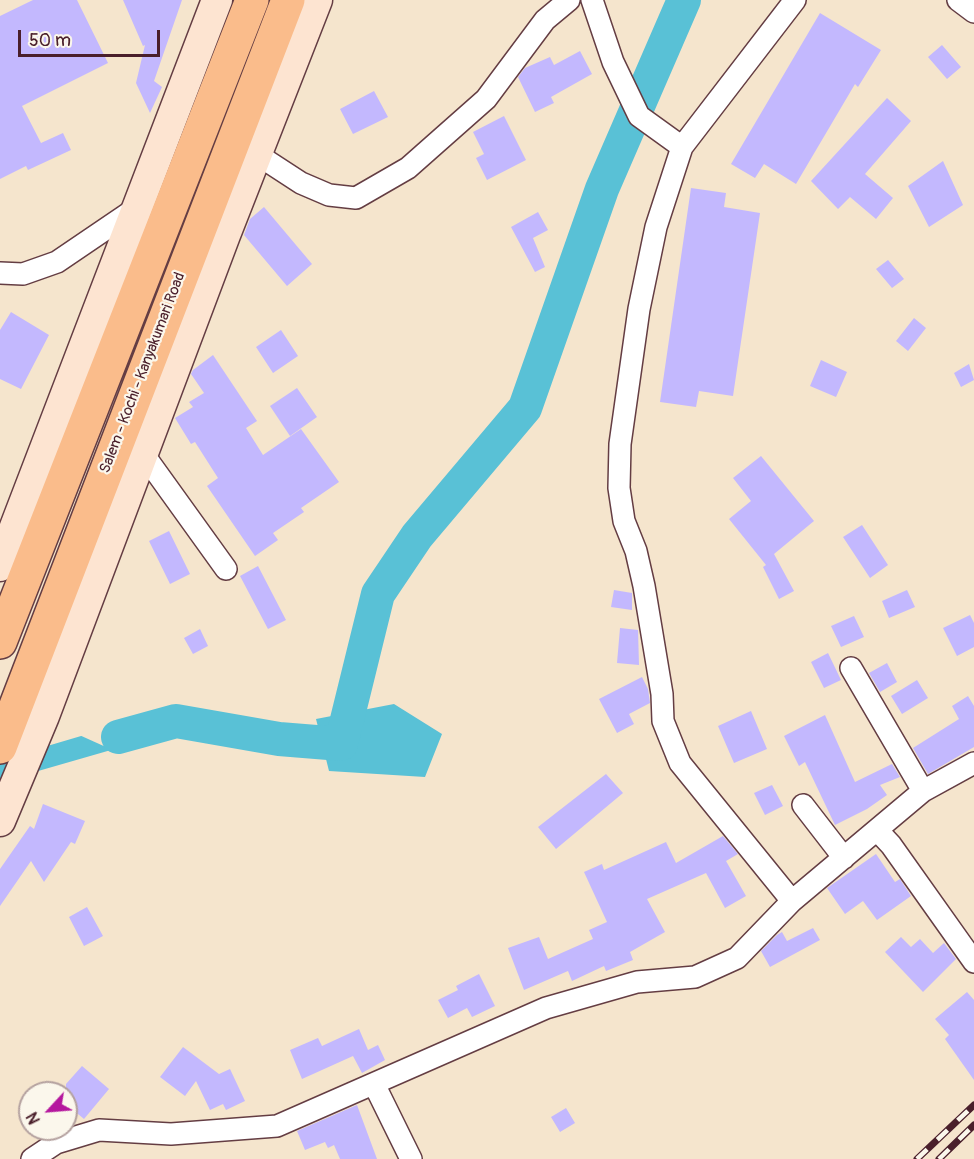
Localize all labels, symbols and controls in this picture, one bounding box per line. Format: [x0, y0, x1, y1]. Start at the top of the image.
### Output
scale bar [21, 18, 164, 56]
text: 50 m [29, 29, 71, 52]
street label: Salem - Kochi - Kanyakumari Road [96, 270, 190, 476]
north arrow [18, 1081, 78, 1141]
text: N [22, 1109, 45, 1127]

